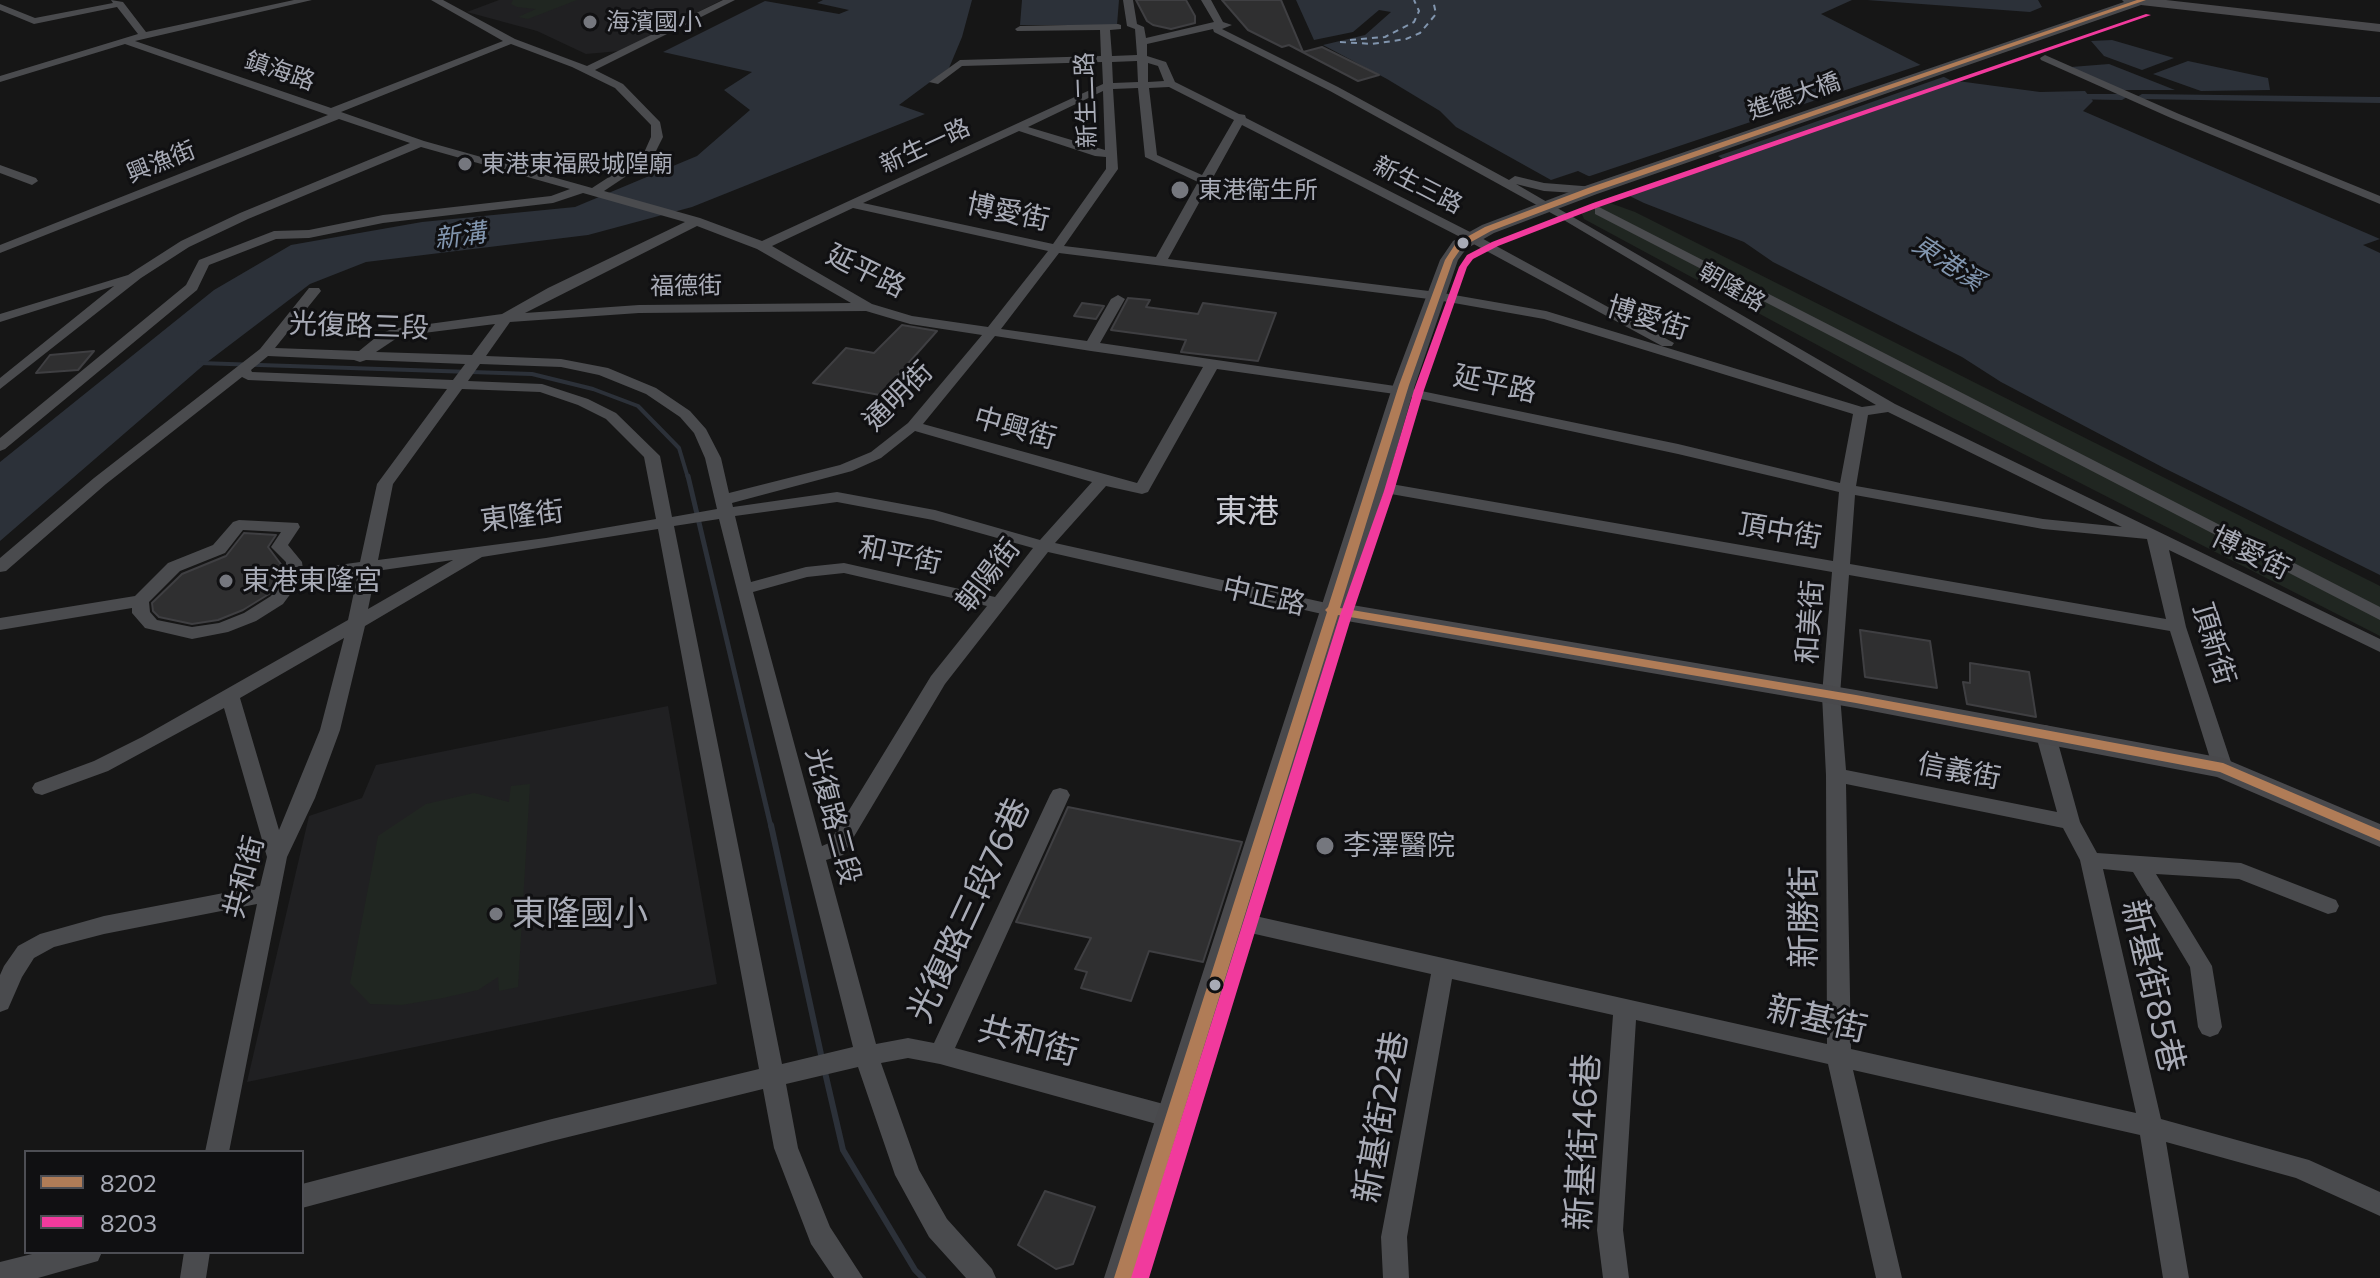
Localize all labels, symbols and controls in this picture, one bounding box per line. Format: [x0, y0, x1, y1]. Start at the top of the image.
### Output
place label: 海濱國小 [606, 8, 702, 36]
marker: 海濱國小 [581, 13, 599, 31]
street label: 鎮海路 [241, 46, 319, 96]
street label: 新生二路 [1070, 52, 1102, 148]
street label: 進德大橋 [1744, 67, 1844, 125]
street label: 新生一路 [875, 113, 975, 179]
street label: 興漁街 [122, 135, 200, 189]
place label: 東港東福殿城隍廟 [481, 150, 673, 178]
street label: 新生三路 [1369, 150, 1467, 220]
marker: 東港東福殿城隍廟 [456, 155, 474, 173]
place label: 東港衛生所 [1198, 176, 1318, 204]
marker: 東港衛生所 [1169, 179, 1191, 201]
street label: 博愛街 [963, 187, 1053, 237]
water label: 新溝 [432, 217, 488, 255]
water label: 東港溪 [1907, 229, 1989, 297]
unlabelled marker [1455, 235, 1471, 251]
street label: 延平路 [821, 237, 911, 305]
street label: 朝隆路 [1694, 257, 1770, 317]
street label: 福德街 [650, 271, 722, 301]
street label: 博愛街 [1603, 290, 1693, 346]
street label: 光復路三段 [288, 307, 430, 345]
street label: 通明街 [856, 354, 940, 438]
street label: 延平路 [1450, 359, 1540, 409]
street label: 中興街 [970, 400, 1060, 456]
district label: 東港 [1215, 492, 1279, 530]
street label: 東隆街 [478, 494, 566, 538]
street label: 頂中街 [1736, 507, 1824, 555]
street label: 博愛街 [2206, 519, 2296, 587]
street label: 和平街 [855, 530, 945, 580]
street label: 朝陽街 [949, 532, 1027, 618]
place label: 東港東隆宮 [242, 564, 382, 598]
street label: 中正路 [1219, 570, 1309, 622]
marker: 東港東隆宮 [217, 572, 235, 590]
street label: 和美街 [1790, 579, 1830, 665]
street label: 頂新街 [2186, 599, 2242, 689]
street label: 光復路三段 [799, 744, 867, 888]
street label: 信義街 [1915, 746, 2003, 796]
street label: 光復路三段76巷 [899, 791, 1039, 1029]
place label: 李澤醫院 [1343, 829, 1455, 863]
street label: 共和街 [217, 832, 271, 922]
marker: 李澤醫院 [1314, 835, 1336, 857]
street label: 新勝街 [1784, 866, 1824, 968]
place label: 東隆國小 [512, 894, 648, 934]
street label: 新基街85巷 [2113, 896, 2193, 1076]
marker: 東隆國小 [487, 905, 505, 923]
unlabelled marker [1207, 977, 1223, 993]
street label: 新基街 [1763, 988, 1871, 1050]
street label: 共和街 [973, 1008, 1083, 1074]
street label: 新基街22巷 [1346, 1028, 1416, 1206]
street label: 新基街46巷 [1558, 1053, 1608, 1231]
legend [24, 1150, 304, 1254]
text: 8202 [100, 1168, 157, 1197]
text: 8203 [100, 1208, 157, 1237]

